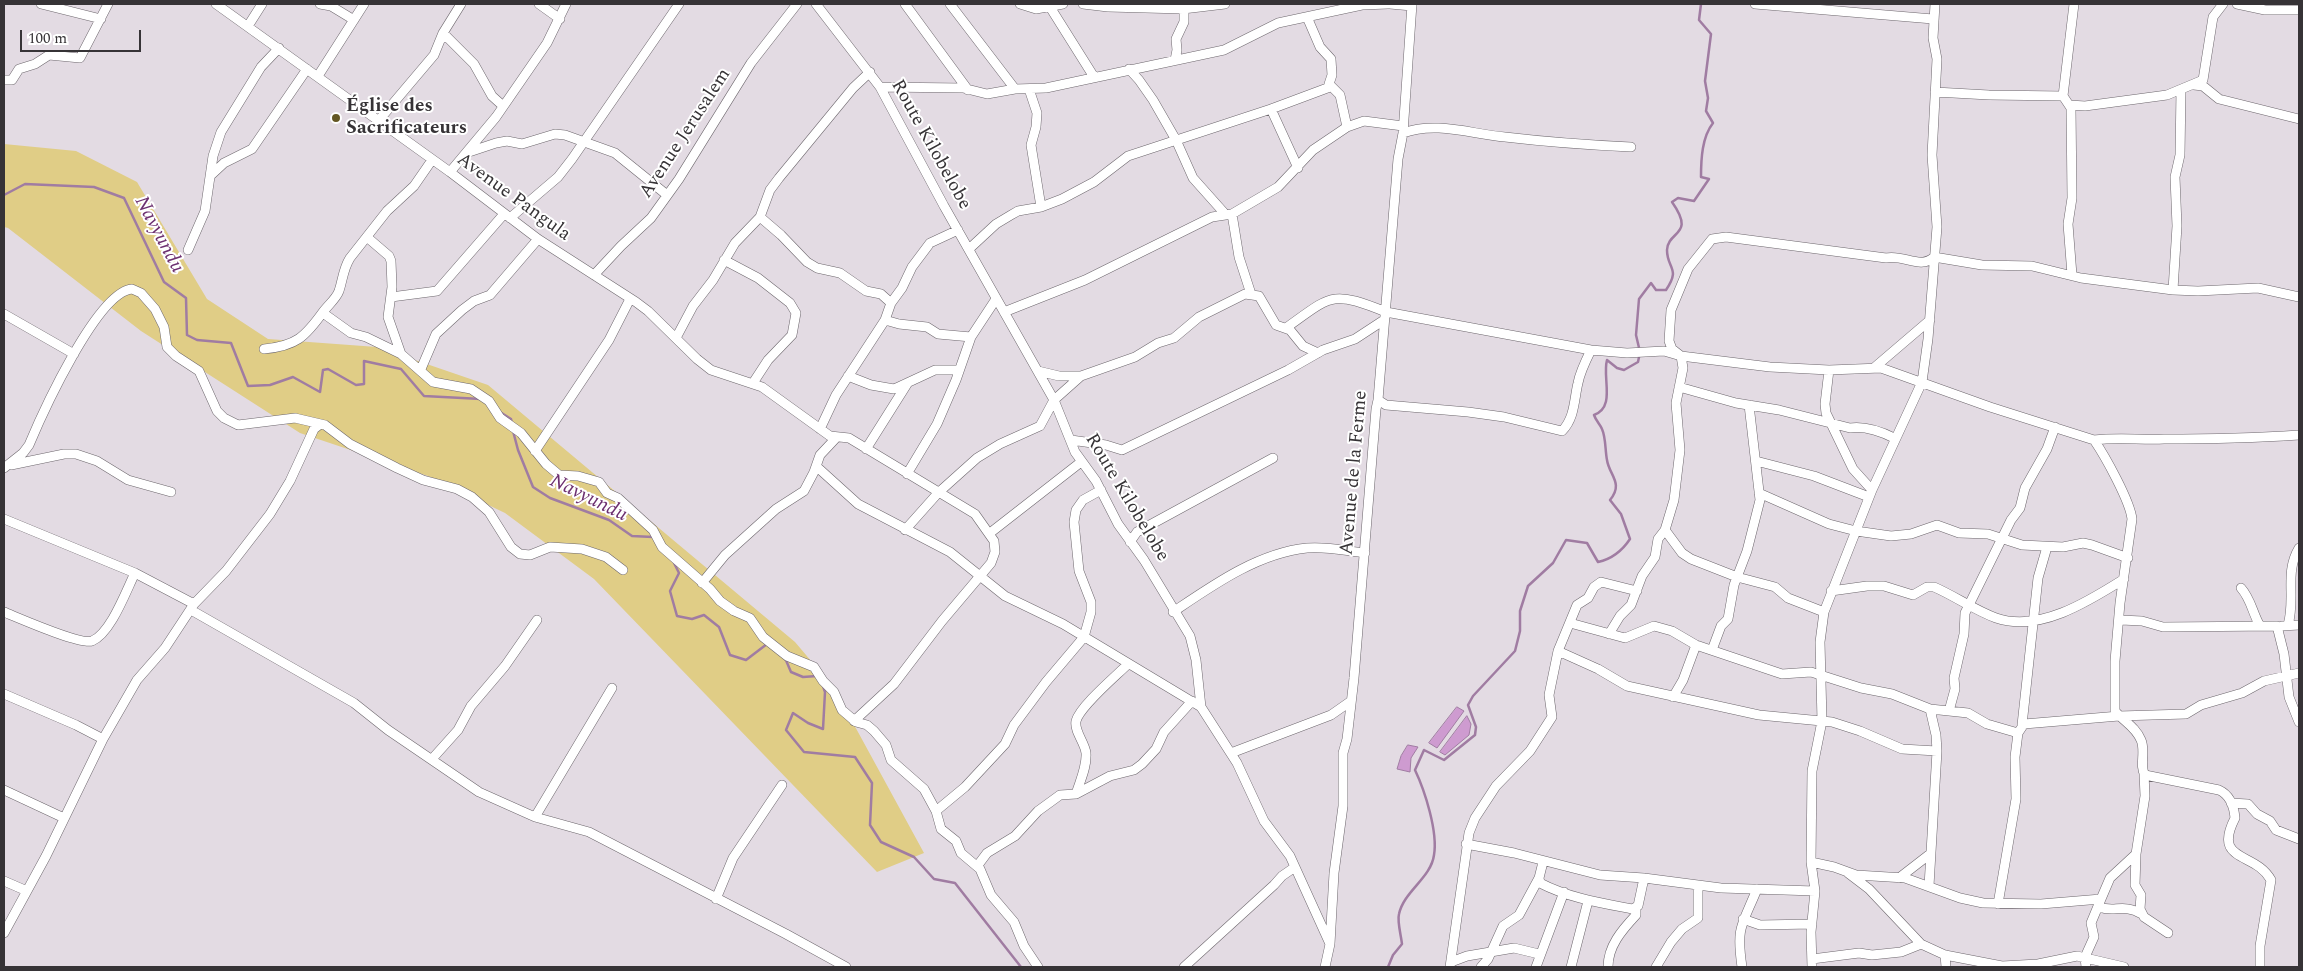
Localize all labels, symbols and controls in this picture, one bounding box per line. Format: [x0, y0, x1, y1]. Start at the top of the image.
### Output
scale bar [22, 20, 144, 52]
text: 100 m [28, 27, 67, 50]
street label: Avenue Jerusalem [635, 65, 737, 203]
street label: Route Kilobelobe [885, 76, 975, 214]
place label: Église des Sacrificateurs [346, 96, 467, 140]
marker: Église des Sacrificateurs [330, 112, 342, 124]
street label: Avenue Pangula [452, 149, 574, 247]
water label: Navyundu [128, 193, 188, 277]
street label: Avenue de la Ferme [1336, 390, 1374, 556]
street label: Route Kilobelobe [1079, 430, 1173, 566]
water label: Navyundu [545, 470, 631, 528]

